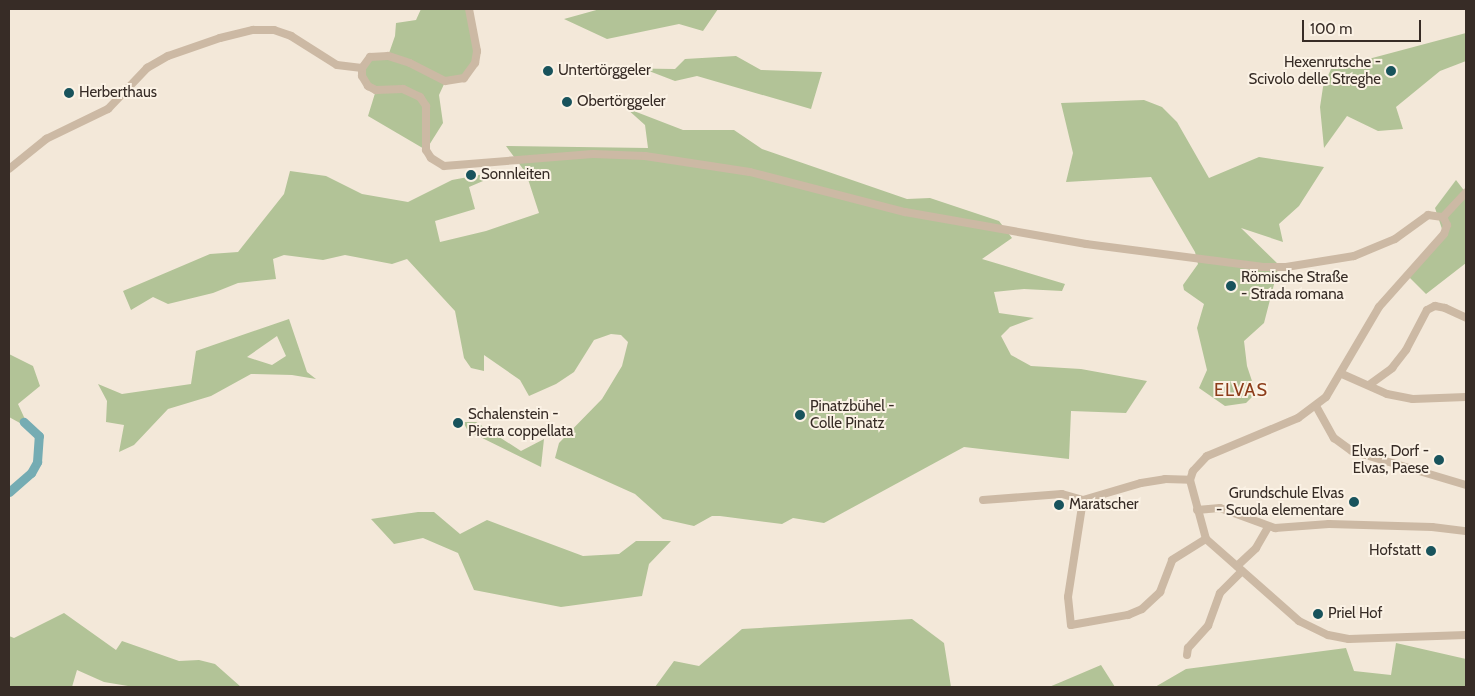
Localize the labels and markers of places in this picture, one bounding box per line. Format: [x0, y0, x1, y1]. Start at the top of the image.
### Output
place label: Hexenrutsche - Scivolo delle Streghe [1249, 53, 1381, 88]
place label: Untertörggeler [558, 62, 651, 80]
marker: Untertörggeler [542, 65, 554, 77]
marker: Hexenrutsche - Scivolo delle Streghe [1385, 65, 1397, 77]
place label: Herberthaus [79, 84, 157, 102]
marker: Herberthaus [63, 87, 75, 99]
place label: Obertörggeler [577, 93, 666, 111]
marker: Obertörggeler [561, 96, 573, 108]
place label: Sonnleiten [481, 166, 550, 184]
marker: Sonnleiten [465, 169, 477, 181]
place label: Römische Straße - Strada romana [1241, 268, 1348, 303]
marker: Römische Straße - Strada romana [1225, 280, 1237, 292]
place label: Pinatzbühel - Colle Pinatz [810, 397, 894, 432]
place label: Schalenstein - Pietra coppellata [468, 405, 573, 440]
marker: Pinatzbühel - Colle Pinatz [794, 409, 806, 421]
marker: Schalenstein - Pietra coppellata [452, 417, 464, 429]
place label: Elvas, Dorf - Elvas, Paese [1351, 442, 1429, 477]
marker: Elvas, Dorf - Elvas, Paese [1433, 454, 1445, 466]
place label: Grundschule Elvas - Scuola elementare [1216, 484, 1344, 519]
place label: Maratscher [1069, 496, 1139, 514]
marker: Grundschule Elvas - Scuola elementare [1348, 496, 1360, 508]
marker: Maratscher [1053, 499, 1065, 511]
place label: Hofstatt [1369, 542, 1421, 560]
marker: Hofstatt [1425, 545, 1437, 557]
place label: Priel Hof [1328, 605, 1382, 623]
marker: Priel Hof [1312, 608, 1324, 620]

